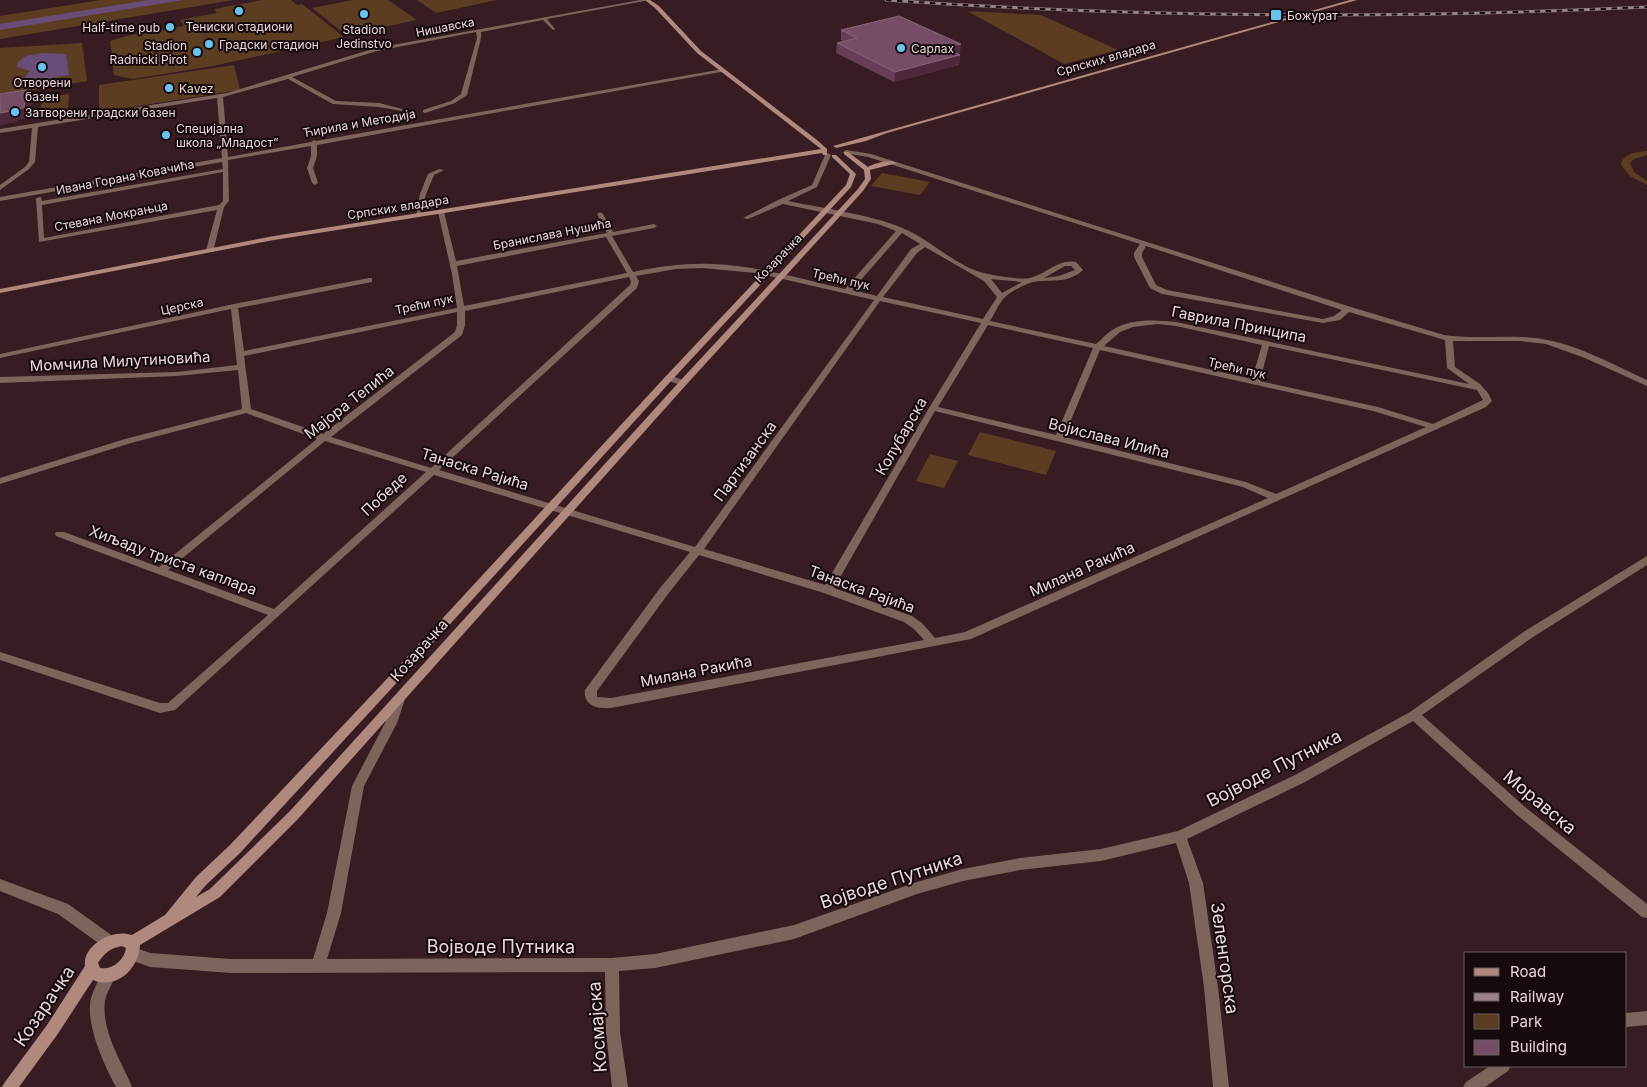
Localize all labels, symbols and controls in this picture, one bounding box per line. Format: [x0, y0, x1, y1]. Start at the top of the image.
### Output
marker: Тениски стадиони [233, 5, 245, 17]
marker: Stadion Jedinstvo [358, 8, 370, 20]
marker: Божурат [1269, 8, 1283, 22]
place label: Божурат [1287, 8, 1338, 23]
street label: Нишавска [414, 14, 476, 40]
place label: Тениски стадиони [185, 19, 293, 34]
place label: Half-time pub [82, 20, 160, 35]
marker: Half-time pub [164, 21, 176, 33]
place label: Stadion Jedinstvo [336, 22, 392, 51]
place label: Градски стадион [219, 37, 319, 52]
street label: Српских владара [1055, 37, 1157, 79]
place label: Stadion Radnicki Pirot [110, 38, 187, 67]
marker: Градски стадион [203, 38, 215, 50]
place label: Сарлах [911, 41, 954, 56]
marker: Сарлах [895, 42, 907, 54]
marker: Stadion Radnicki Pirot [191, 46, 203, 58]
marker: Отворени базен [36, 61, 48, 73]
place label: Отворени базен [13, 75, 71, 104]
place label: Kavez [179, 81, 214, 96]
marker: Kavez [163, 82, 175, 94]
place label: Затворени градски базен [25, 105, 176, 120]
marker: Затворени градски базен [9, 106, 21, 118]
street label: Ћирила и Методија [301, 106, 417, 140]
place label: Специјална школа „Младост” [176, 121, 279, 150]
marker: Специјална школа „Младост” [160, 129, 172, 141]
street label: Ивана Горана Ковачића [55, 156, 195, 198]
street label: Српских владара [346, 192, 450, 222]
street label: Стевана Мокрањца [53, 198, 169, 234]
street label: Бранислава Нушића [492, 215, 612, 253]
street label: Козарачка [751, 231, 805, 285]
street label: Трећи пук [811, 265, 872, 293]
street label: Трећи пук [394, 290, 455, 317]
street label: Церска [159, 294, 205, 318]
street label: Гаврила Принципа [1170, 302, 1308, 346]
street label: Момчила Милутиновића [29, 347, 211, 375]
street label: Трећи пук [1207, 354, 1268, 382]
street label: Мајора Тепића [300, 361, 398, 443]
street label: Колубарска [871, 394, 931, 478]
street label: Војислава Илића [1046, 414, 1172, 462]
street label: Партизанска [709, 417, 781, 505]
street label: Танаска Рајића [419, 444, 531, 494]
street label: Победе [357, 468, 411, 520]
street label: Хиљаду триста каплара [87, 521, 259, 599]
street label: Милана Ракића [1026, 537, 1138, 601]
street label: Танаска Рајића [806, 561, 918, 617]
street label: Козарачка [386, 615, 452, 685]
street label: Милана Ракића [639, 651, 753, 691]
street label: Војводе Путника [1203, 725, 1345, 811]
street label: Моравска [1499, 765, 1581, 839]
street label: Војводе Путника [817, 847, 965, 913]
street label: Зеленгорска [1207, 901, 1243, 1015]
street label: Војводе Путника [427, 936, 575, 957]
legend [1464, 952, 1627, 1067]
street label: Козарачка [9, 962, 79, 1050]
text: Road [1510, 962, 1546, 981]
street label: Космајска [583, 981, 611, 1073]
text: Railway [1510, 987, 1565, 1006]
text: Park [1510, 1012, 1543, 1031]
text: Building [1510, 1037, 1567, 1056]

